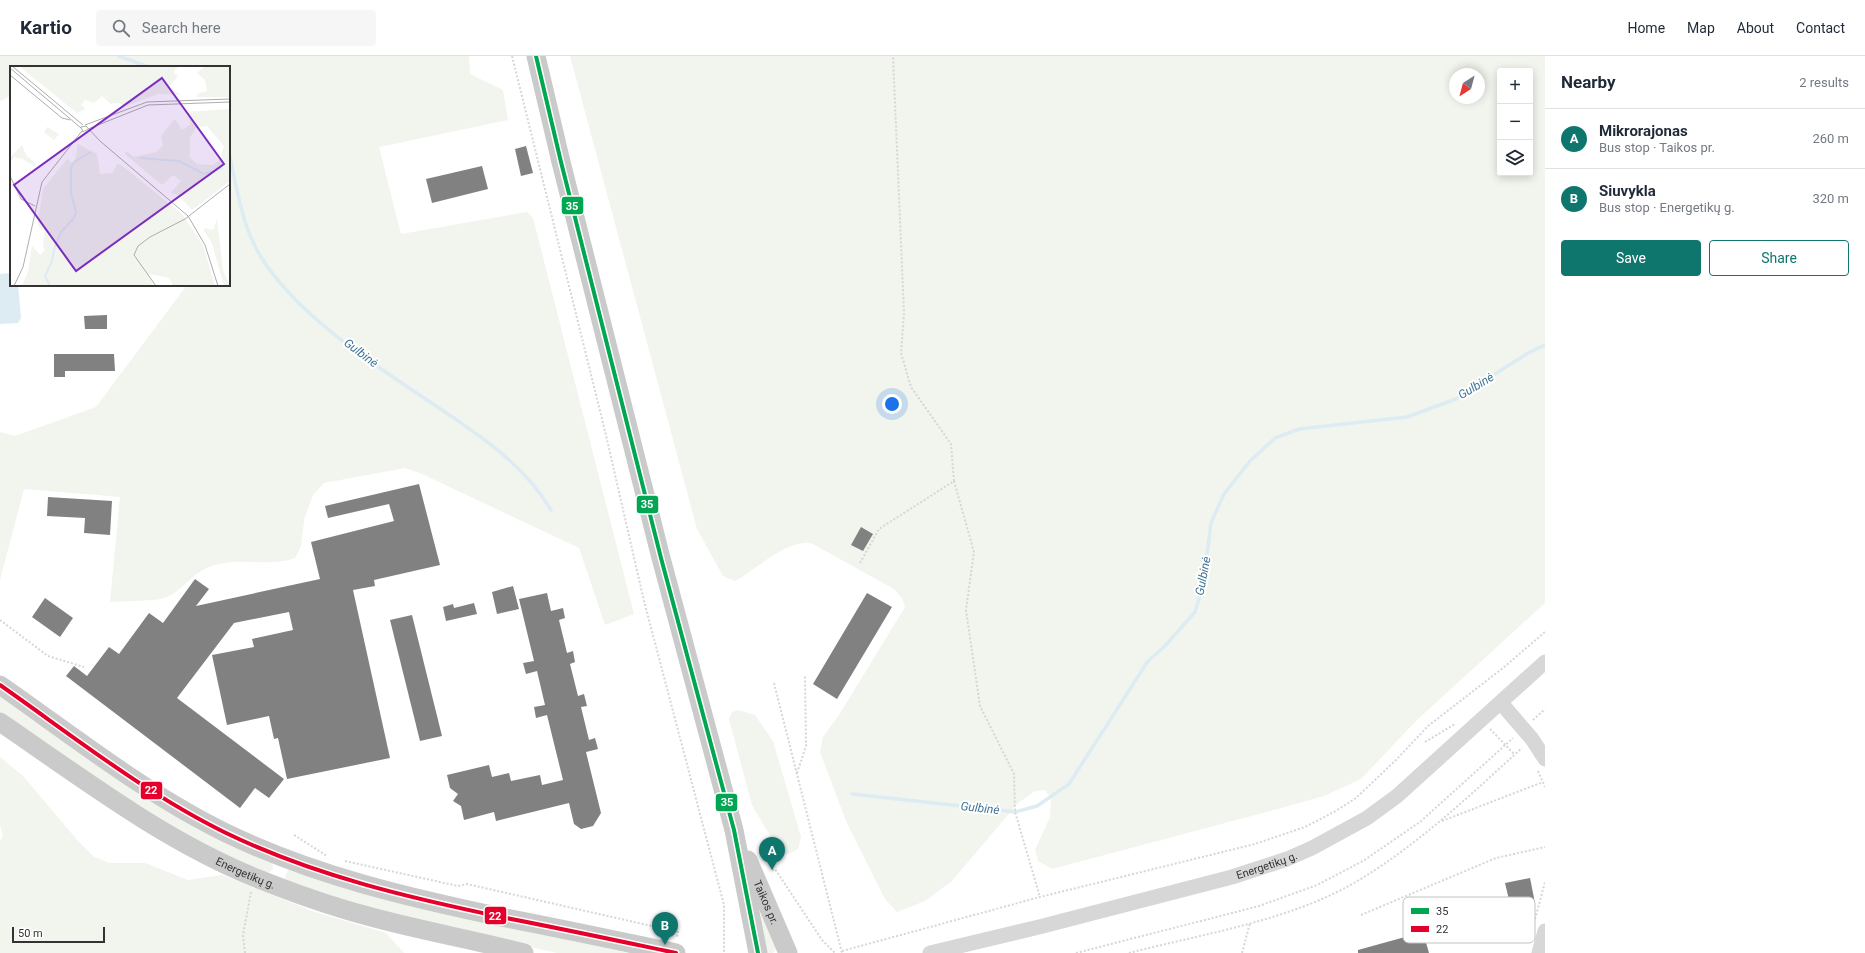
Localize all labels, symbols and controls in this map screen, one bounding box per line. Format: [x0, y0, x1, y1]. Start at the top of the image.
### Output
search box [96, 10, 376, 46]
text: Kartio [20, 16, 72, 39]
icon: search [110, 17, 132, 39]
text: Search here [142, 19, 221, 37]
text: Home [1627, 20, 1665, 36]
text: Map [1687, 20, 1715, 36]
text: About [1737, 20, 1774, 36]
text: Contact [1796, 20, 1845, 36]
inset map [10, 66, 230, 286]
north arrow [1449, 68, 1485, 104]
map controls [1497, 68, 1533, 176]
button: + [1497, 68, 1533, 104]
text: Nearby [1561, 72, 1616, 92]
text: 2 results [1799, 75, 1849, 90]
button: − [1497, 104, 1533, 140]
text: Mikrorajonas [1599, 122, 1688, 140]
text: A [1570, 131, 1578, 146]
text: 260 m [1812, 131, 1849, 146]
button: layers [1497, 140, 1533, 176]
text: Bus stop · Taikos pr. [1599, 140, 1715, 155]
text: Siuvykla [1599, 182, 1656, 200]
text: B [1570, 191, 1578, 206]
text: 320 m [1812, 191, 1849, 206]
line badge: 35 [561, 196, 584, 215]
text: 35 [566, 200, 578, 213]
text: Bus stop · Energetikų g. [1599, 200, 1735, 215]
button: Save [1561, 240, 1701, 276]
button: Share [1709, 240, 1849, 276]
water label: Gulbinė [341, 336, 381, 370]
water label: Gulbinė [1456, 370, 1496, 402]
your location [882, 394, 902, 414]
line badge: 35 [636, 495, 659, 514]
text: 35 [641, 498, 653, 511]
water label: Gulbinė [1192, 555, 1214, 597]
line badge: 22 [140, 781, 163, 800]
text: 22 [145, 784, 157, 797]
line badge: 35 [715, 793, 738, 812]
text: 35 [721, 796, 733, 809]
water label: Gulbinė [960, 799, 1000, 817]
pin: A [759, 837, 785, 870]
street label: Energetikų g. [1235, 849, 1300, 882]
street label: Energetikų g. [214, 855, 277, 892]
street label: Taikos pr. [750, 878, 781, 927]
legend [1403, 897, 1535, 943]
text: 35 [1436, 905, 1448, 918]
line badge: 22 [484, 906, 507, 925]
text: 22 [489, 910, 501, 923]
pin: B [652, 912, 678, 945]
text: 22 [1436, 923, 1448, 936]
scale bar [12, 925, 105, 944]
text: 50 m [18, 927, 43, 940]

